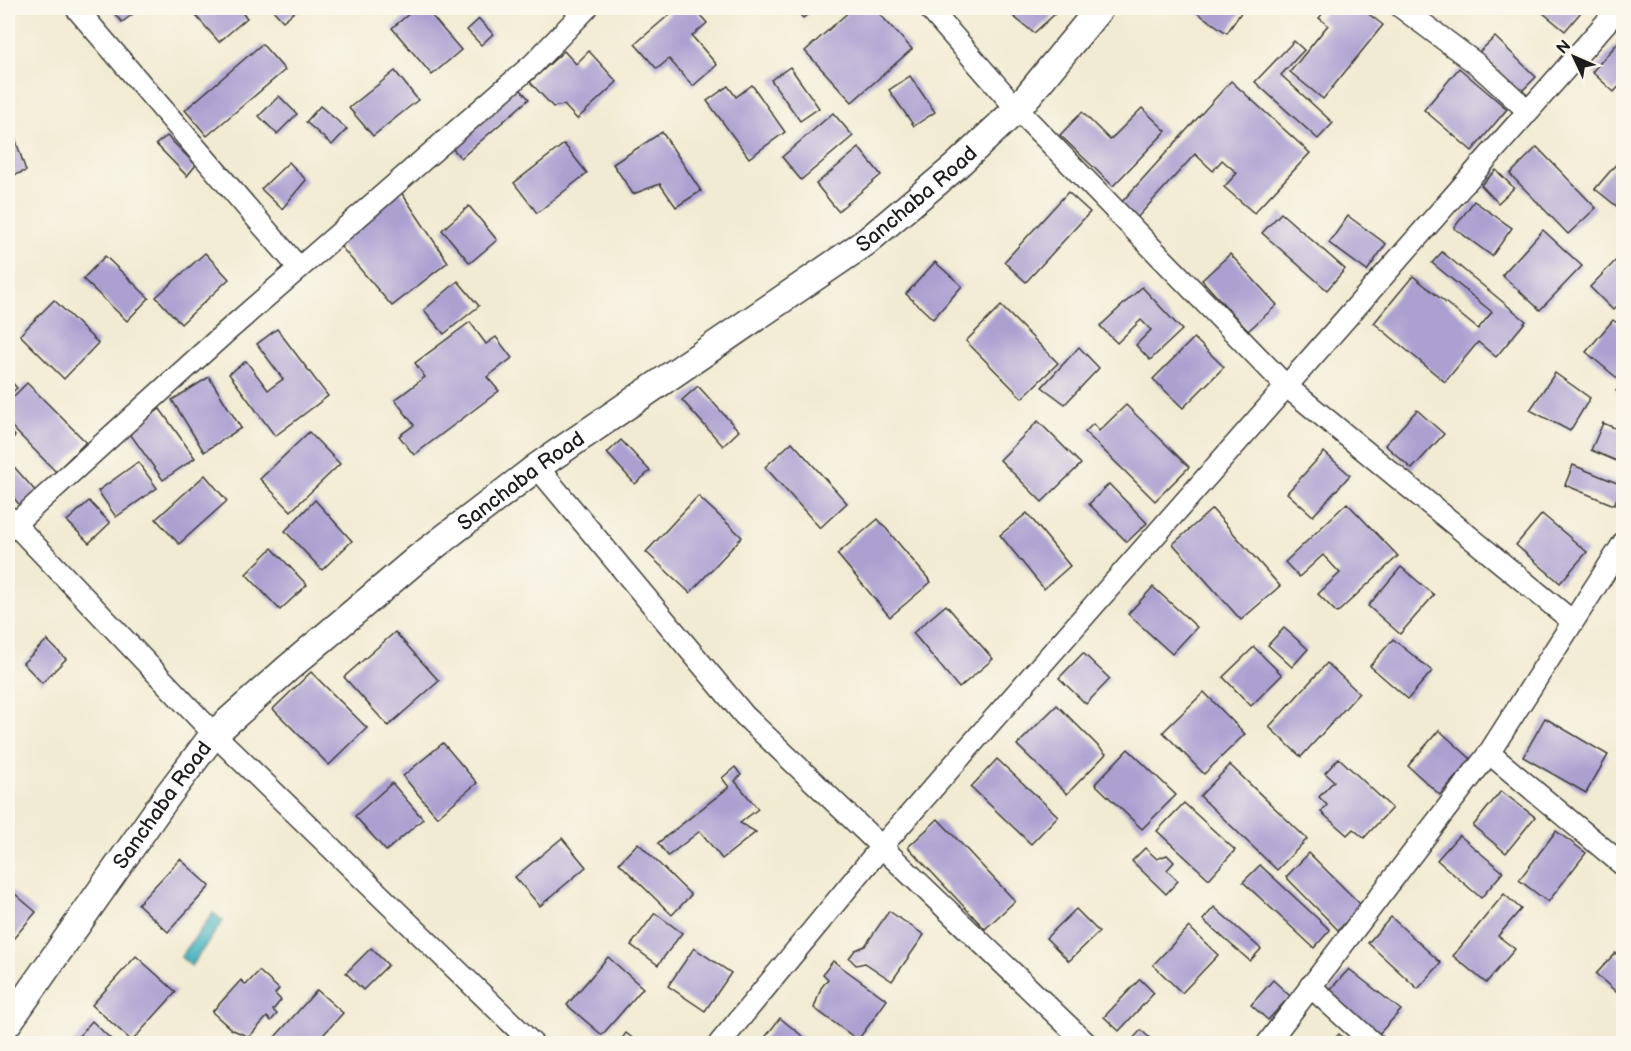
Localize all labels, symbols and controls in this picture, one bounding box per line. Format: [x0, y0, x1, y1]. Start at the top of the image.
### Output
north arrow [1544, 27, 1604, 87]
text: N [1553, 37, 1575, 59]
street label: Sanchaba Road [851, 141, 983, 258]
street label: Sanchaba Road [453, 426, 589, 536]
street label: Sanchaba Road [108, 737, 217, 874]

